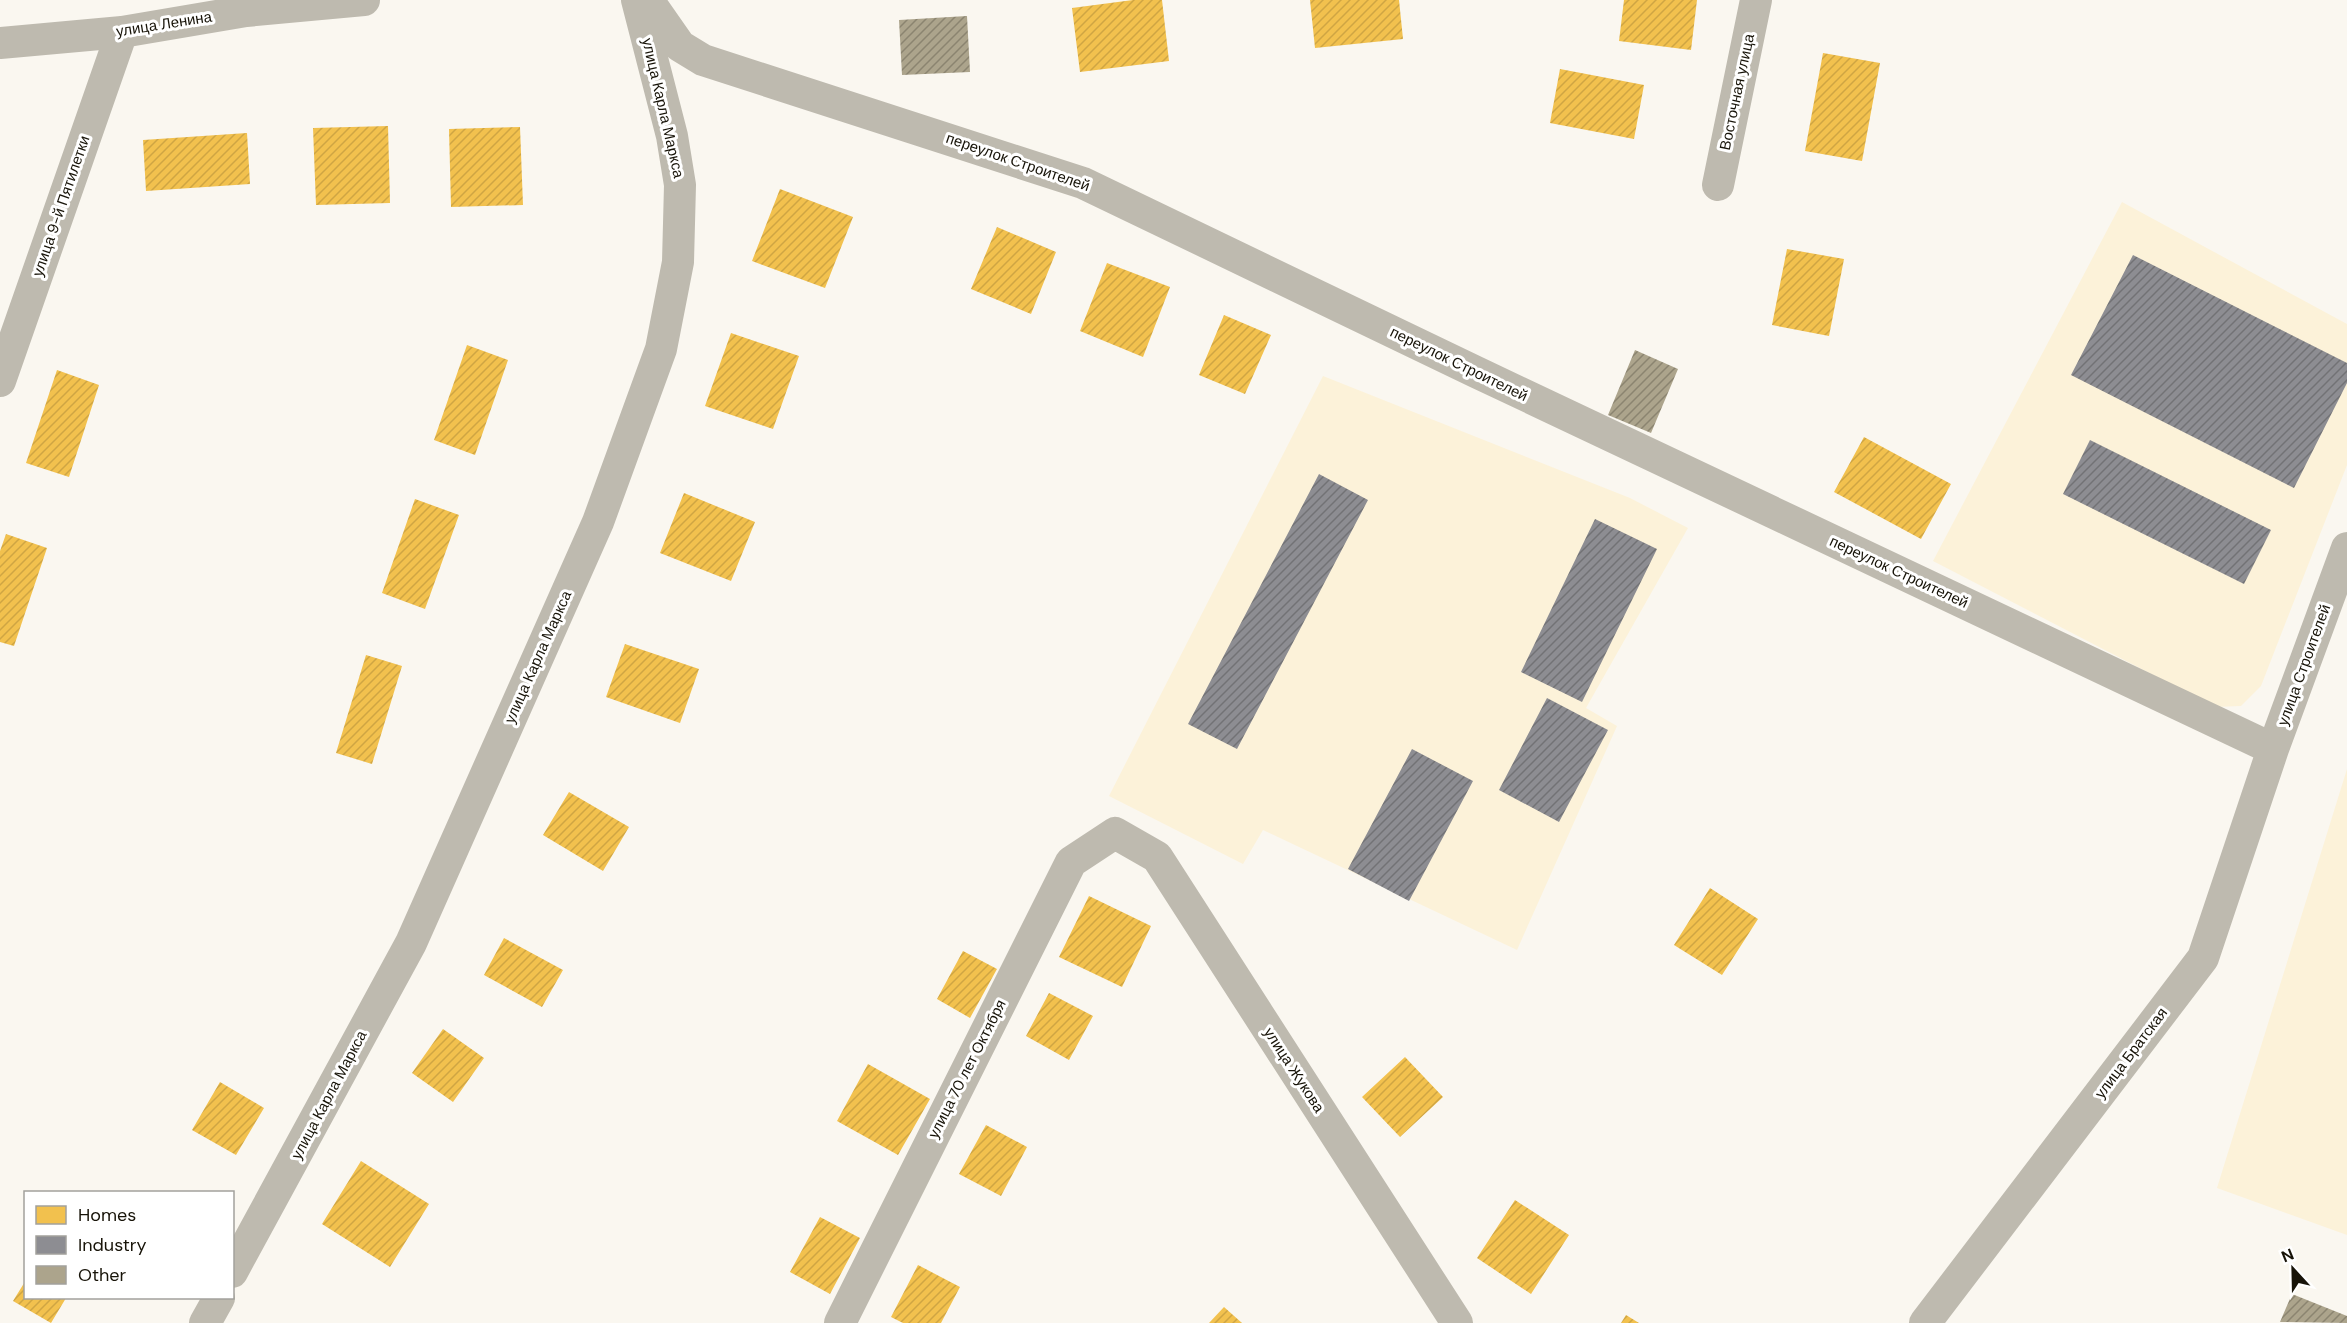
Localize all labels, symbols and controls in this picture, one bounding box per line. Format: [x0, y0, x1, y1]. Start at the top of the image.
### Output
street label: улица Ленина [115, 6, 214, 41]
street label: Восточная улица [1715, 31, 1759, 152]
street label: улица Карла Маркса [637, 36, 689, 181]
street label: переулок Строителей [943, 128, 1093, 196]
street label: улица 9-й Пятилетки [28, 133, 94, 279]
street label: переулок Строителей [1387, 322, 1531, 406]
street label: переулок Строителей [1826, 531, 1972, 613]
street label: улица Карла Маркса [500, 587, 577, 726]
street label: улица Строителей [2273, 601, 2335, 729]
street label: улица 70 лет Октября [923, 996, 1011, 1142]
street label: улица Братская [2090, 1003, 2172, 1103]
street label: улица Жукова [1259, 1024, 1329, 1117]
street label: улица Карла Маркса [287, 1027, 372, 1163]
legend [24, 1191, 234, 1299]
text: Homes [78, 1203, 136, 1227]
text: Industry [78, 1233, 147, 1257]
north arrow [2263, 1239, 2323, 1299]
text: N [2278, 1244, 2297, 1267]
text: Other [78, 1263, 127, 1287]

